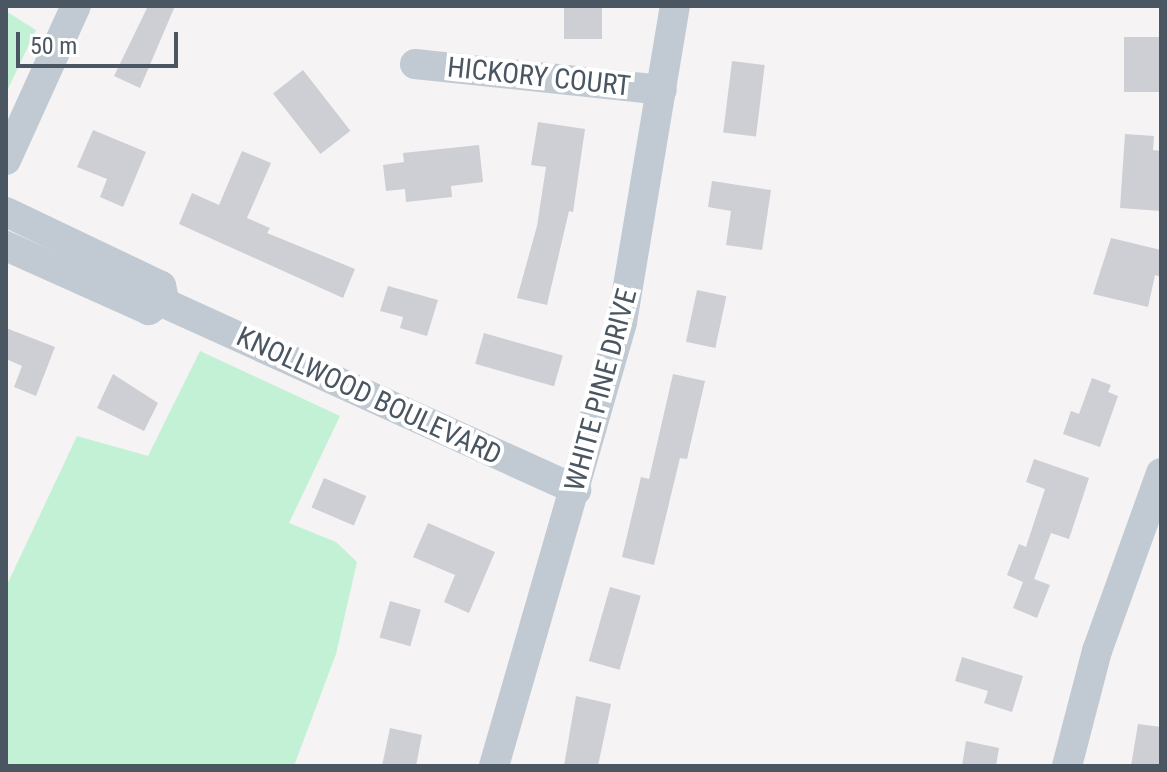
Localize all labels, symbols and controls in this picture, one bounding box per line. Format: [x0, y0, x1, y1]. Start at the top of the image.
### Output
scale bar [20, 16, 182, 66]
text: 50 m [30, 32, 77, 60]
street label: HICKORY COURT [446, 51, 632, 103]
street label: WHITE PINE DRIVE [558, 285, 644, 495]
street label: KNOLLWOOD BOULEVARD [231, 320, 507, 472]

